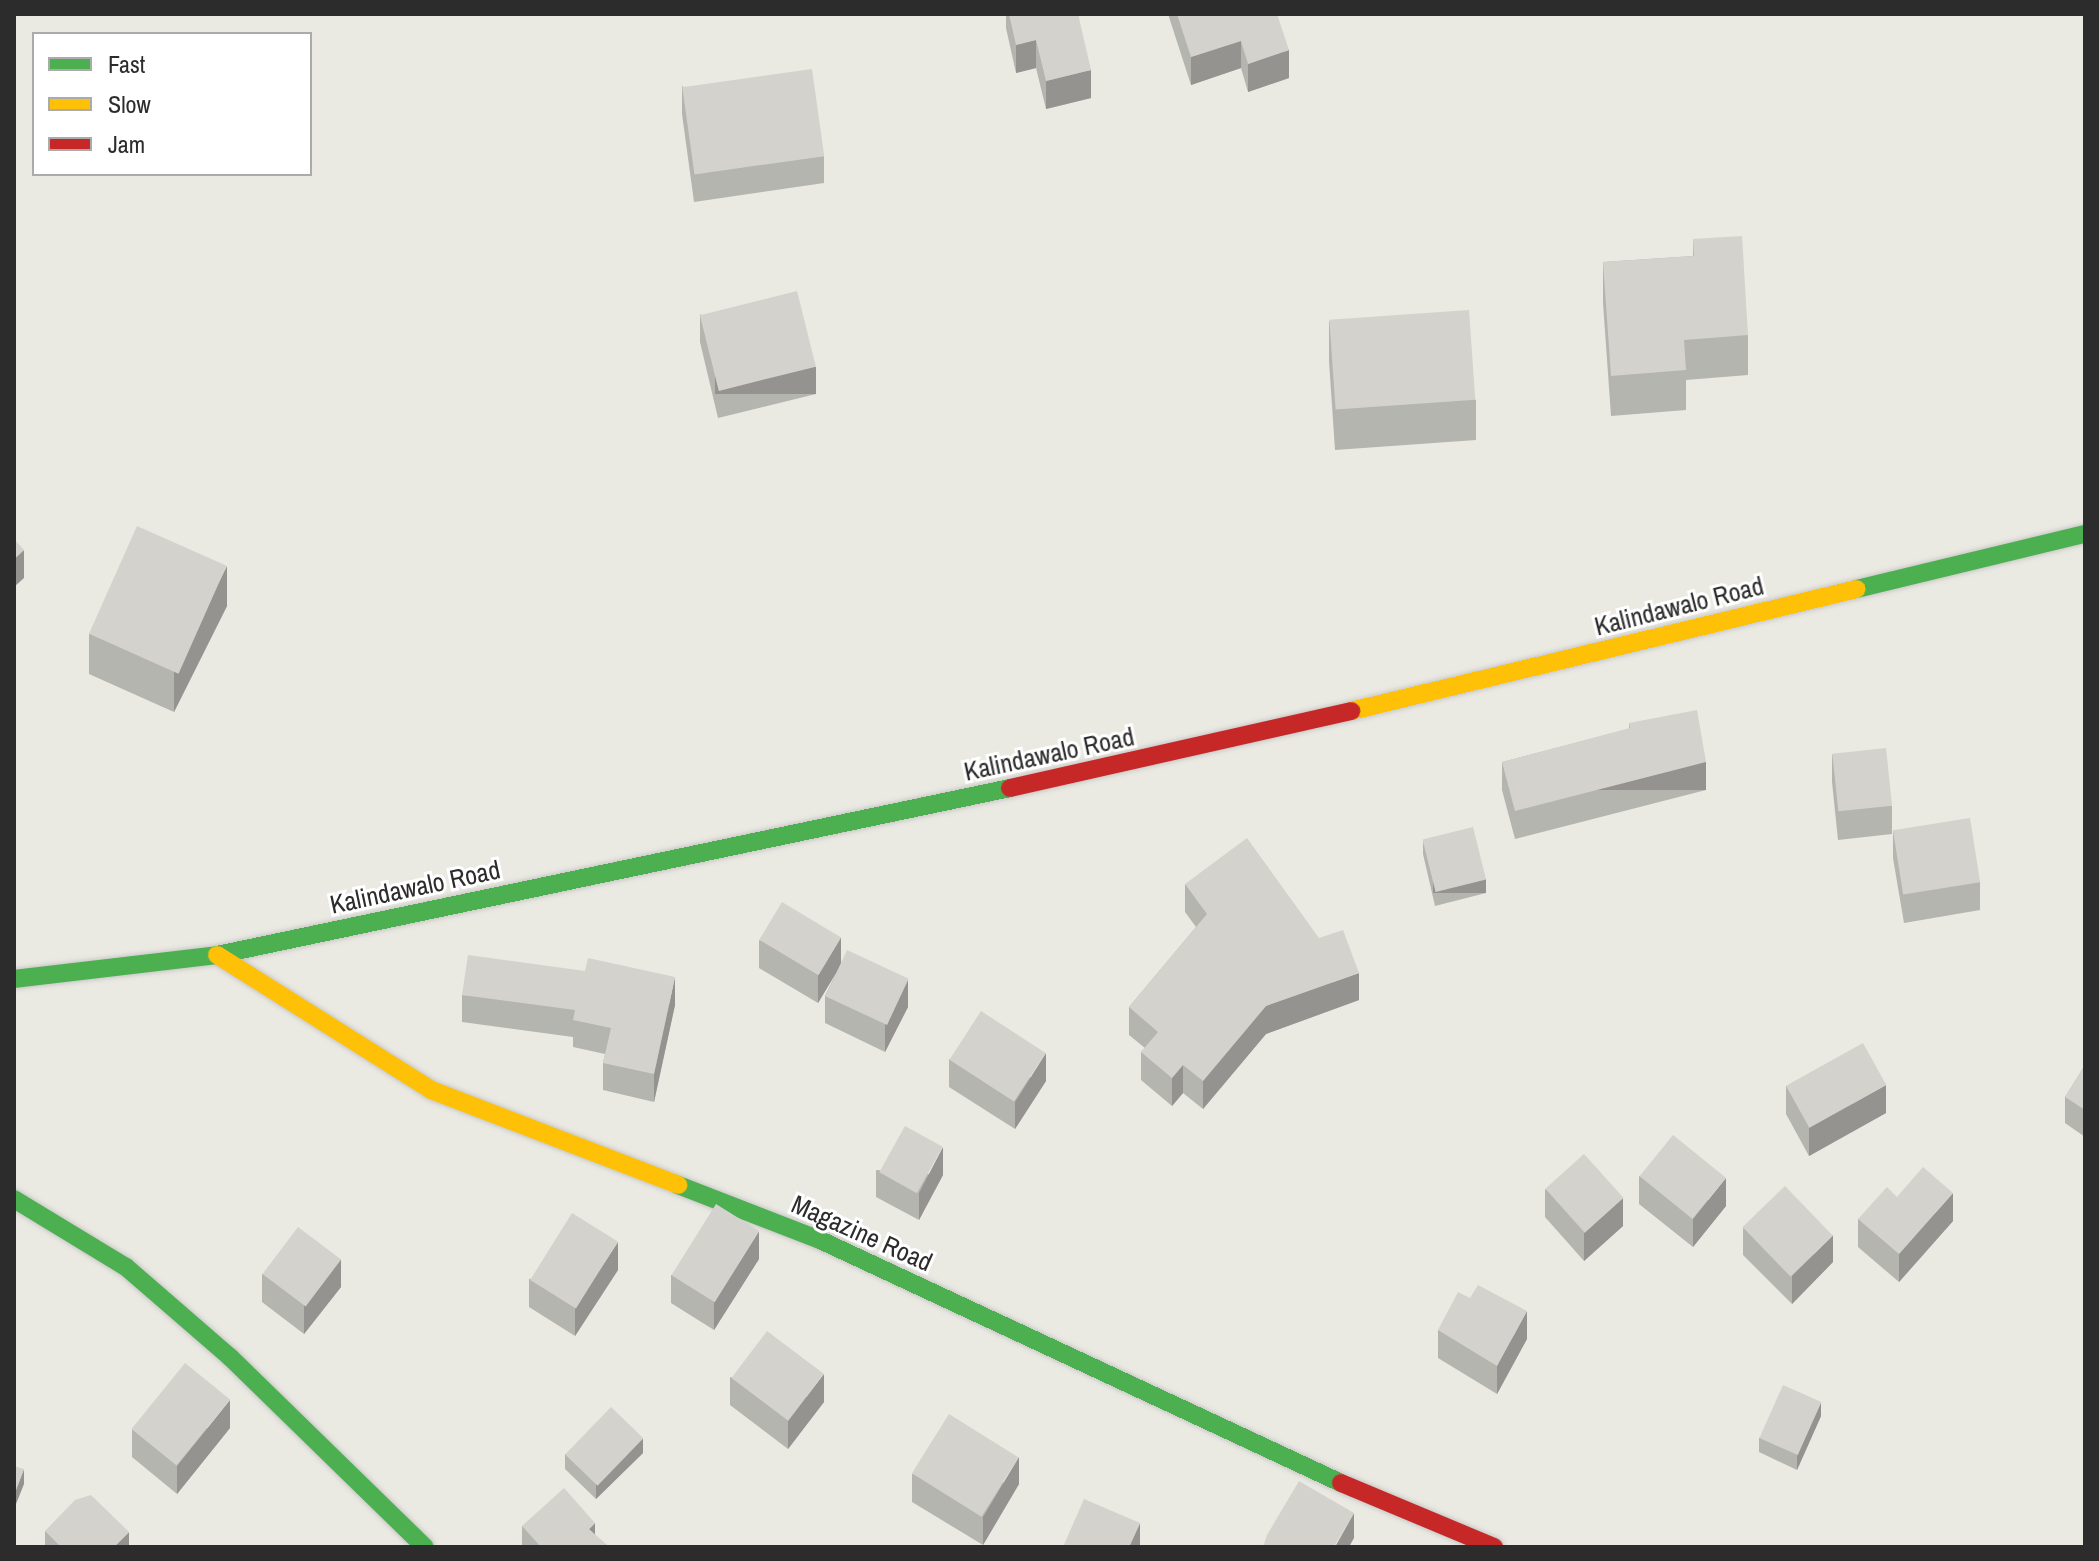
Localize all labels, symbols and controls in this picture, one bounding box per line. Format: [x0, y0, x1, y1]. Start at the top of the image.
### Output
legend [32, 32, 312, 176]
text: Fast [108, 48, 145, 80]
text: Slow [108, 88, 151, 120]
text: Jam [108, 128, 145, 160]
street label: Kalindawalo Road [1591, 570, 1767, 642]
street label: Kalindawalo Road [961, 721, 1137, 787]
street label: Kalindawalo Road [327, 854, 503, 920]
street label: Magazine Road [787, 1188, 937, 1278]

